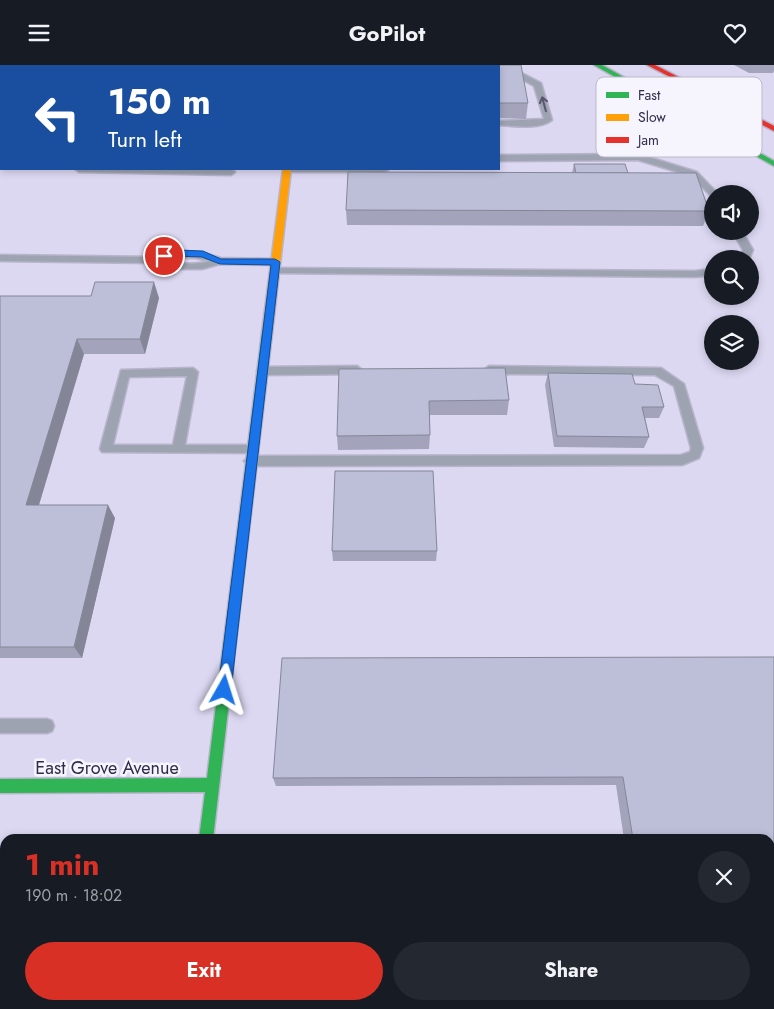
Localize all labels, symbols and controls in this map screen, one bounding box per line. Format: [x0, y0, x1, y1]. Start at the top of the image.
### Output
text: GoPilot [349, 17, 425, 49]
icon: menu [25, 19, 53, 47]
icon: heart [721, 19, 749, 47]
text: 150 m [108, 77, 211, 127]
legend [596, 77, 762, 157]
icon: left [25, 85, 90, 150]
text: Fast [638, 85, 661, 105]
one-way arrow [539, 97, 549, 113]
text: Slow [638, 107, 666, 127]
text: Turn left [108, 123, 182, 155]
text: Jam [636, 130, 659, 150]
map controls [704, 185, 759, 370]
button: sound [704, 185, 759, 240]
pin [143, 235, 185, 277]
icon: arrive [150, 242, 178, 270]
button: search [704, 250, 759, 305]
button: layers [704, 315, 759, 370]
position arrow [197, 663, 249, 715]
street label: East Grove Avenue [35, 755, 179, 781]
text: 1 min [25, 843, 99, 886]
button: close [698, 851, 750, 903]
text: 190 m · 18:02 [25, 884, 122, 907]
button: Exit [25, 942, 383, 1000]
button: Share [393, 942, 750, 1000]

